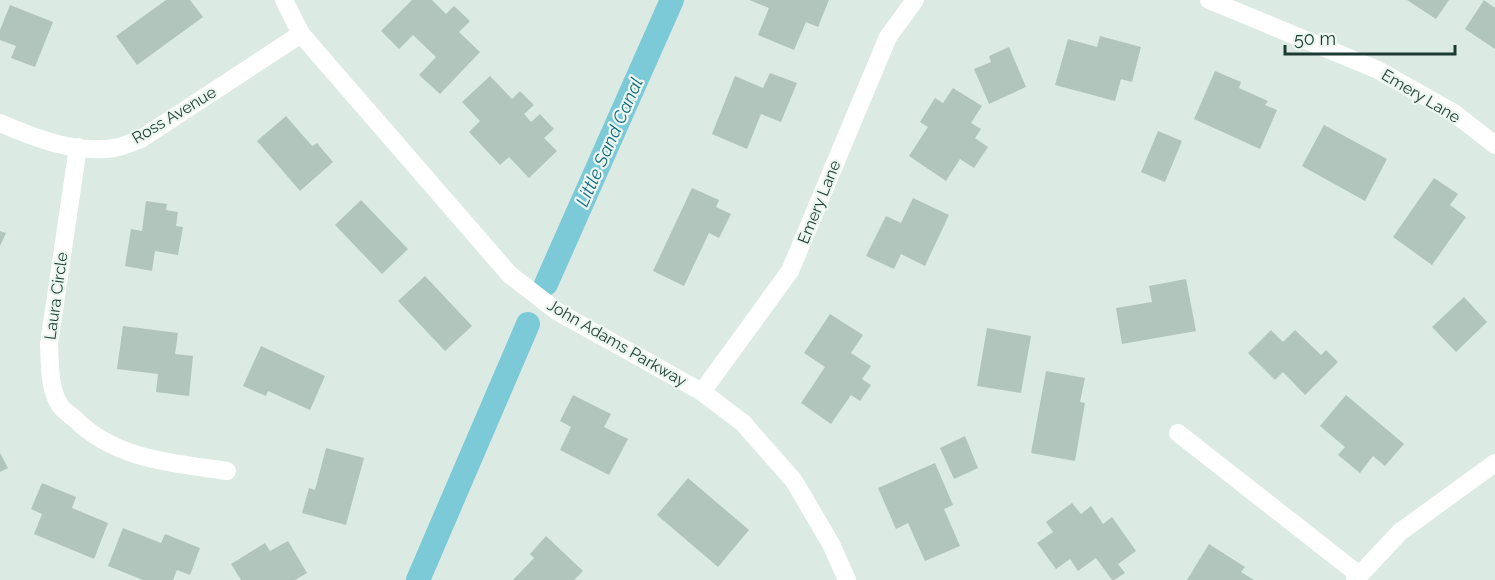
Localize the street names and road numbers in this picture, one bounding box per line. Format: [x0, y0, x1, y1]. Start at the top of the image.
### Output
street label: Emery Lane [1378, 65, 1464, 127]
street label: Ross Avenue [128, 82, 220, 148]
street label: Emery Lane [794, 157, 844, 247]
street label: Laura Circle [40, 251, 72, 341]
street label: John Adams Parkway [544, 295, 690, 391]

